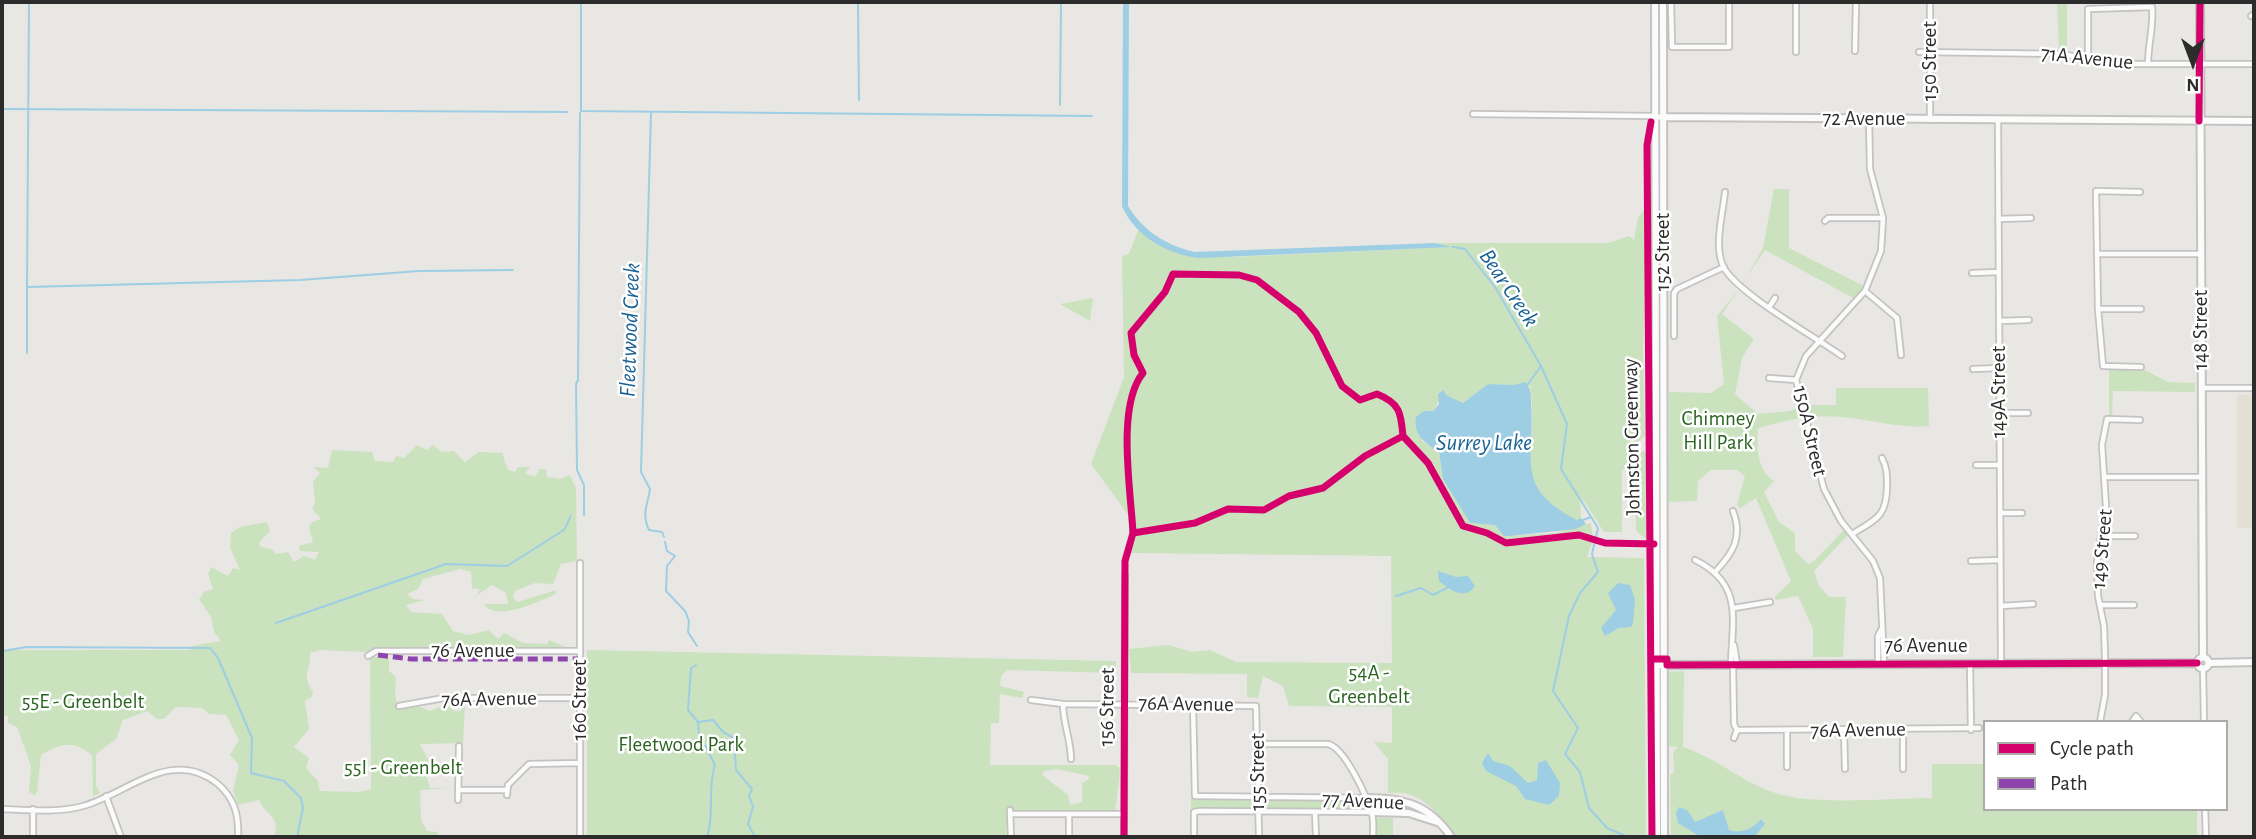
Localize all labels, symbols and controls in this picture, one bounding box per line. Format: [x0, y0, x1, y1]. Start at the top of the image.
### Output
street label: 150 Street [1917, 21, 1943, 101]
north arrow [2158, 28, 2228, 98]
street label: 71A Avenue [2040, 41, 2134, 75]
text: N [2186, 75, 2200, 94]
street label: 72 Avenue [1823, 106, 1905, 132]
street label: 152 Street [1650, 213, 1676, 291]
water label: Bear Creek [1473, 244, 1545, 332]
water label: Fleetwood Creek [614, 262, 646, 398]
street label: 148 Street [2188, 290, 2214, 370]
street label: 149A Street [1986, 346, 2012, 438]
street label: Johnston Greenway [1618, 358, 1646, 516]
street label: 150A Street [1787, 383, 1833, 479]
park label: Chimney Hill Park [1682, 406, 1754, 456]
water label: Surrey Lake [1436, 429, 1532, 457]
street label: 149 Street [2086, 508, 2118, 590]
street label: 76 Avenue [1884, 633, 1968, 659]
street label: 76 Avenue [431, 638, 515, 664]
street label: 160 Street [567, 659, 593, 741]
park label: 54A - Greenbelt [1328, 660, 1410, 710]
street label: 156 Street [1094, 667, 1120, 747]
street label: 76A Avenue [441, 686, 537, 712]
park label: 55E - Greenbelt [22, 689, 144, 715]
street label: 76A Avenue [1138, 691, 1234, 717]
street label: 76A Avenue [1810, 717, 1906, 743]
legend [1983, 720, 2228, 811]
park label: Fleetwood Park [618, 732, 744, 758]
street label: 155 Street [1245, 733, 1271, 811]
text: Cycle path [2050, 738, 2134, 759]
park label: 55I - Greenbelt [344, 755, 462, 781]
text: Path [2050, 773, 2088, 794]
street label: 77 Avenue [1321, 786, 1405, 816]

